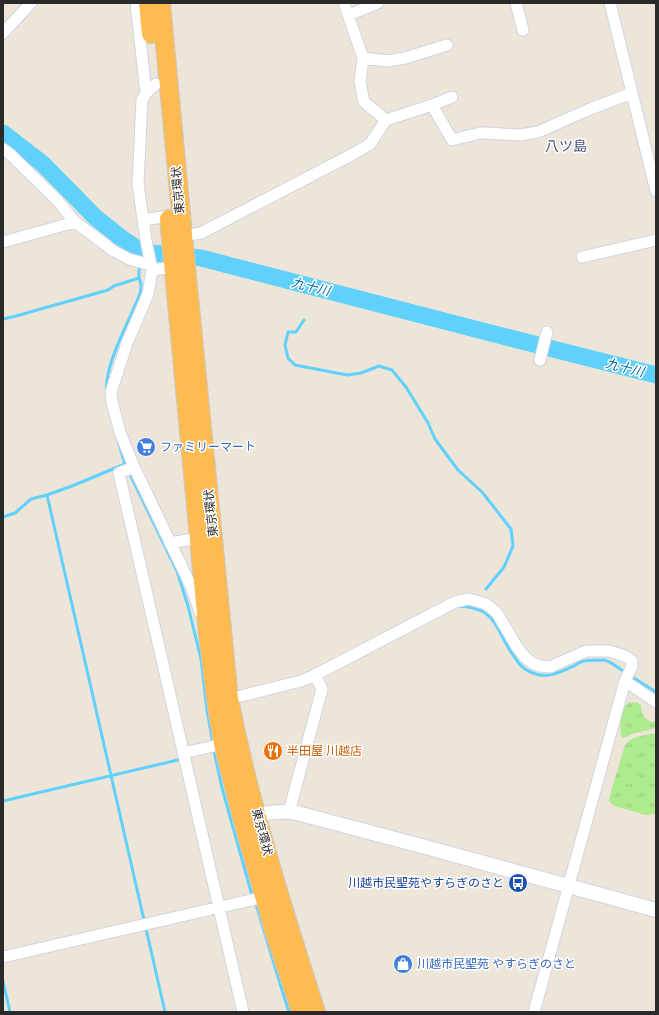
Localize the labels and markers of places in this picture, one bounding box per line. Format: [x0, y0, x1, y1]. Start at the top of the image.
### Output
supermarket icon: ファミリーマート [135, 436, 157, 458]
place label: ファミリーマート [160, 439, 256, 454]
restaurant icon: 半田屋 川越店 [262, 740, 284, 762]
place label: 半田屋 川越店 [287, 743, 362, 758]
bus stop icon: 川越市民聖苑やすらぎのさと [507, 872, 529, 894]
place label: 川越市民聖苑やすらぎのさと [348, 875, 504, 890]
shop icon: 川越市民聖苑 やすらぎのさと [392, 953, 414, 975]
place label: 川越市民聖苑 やすらぎのさと [417, 956, 576, 971]

